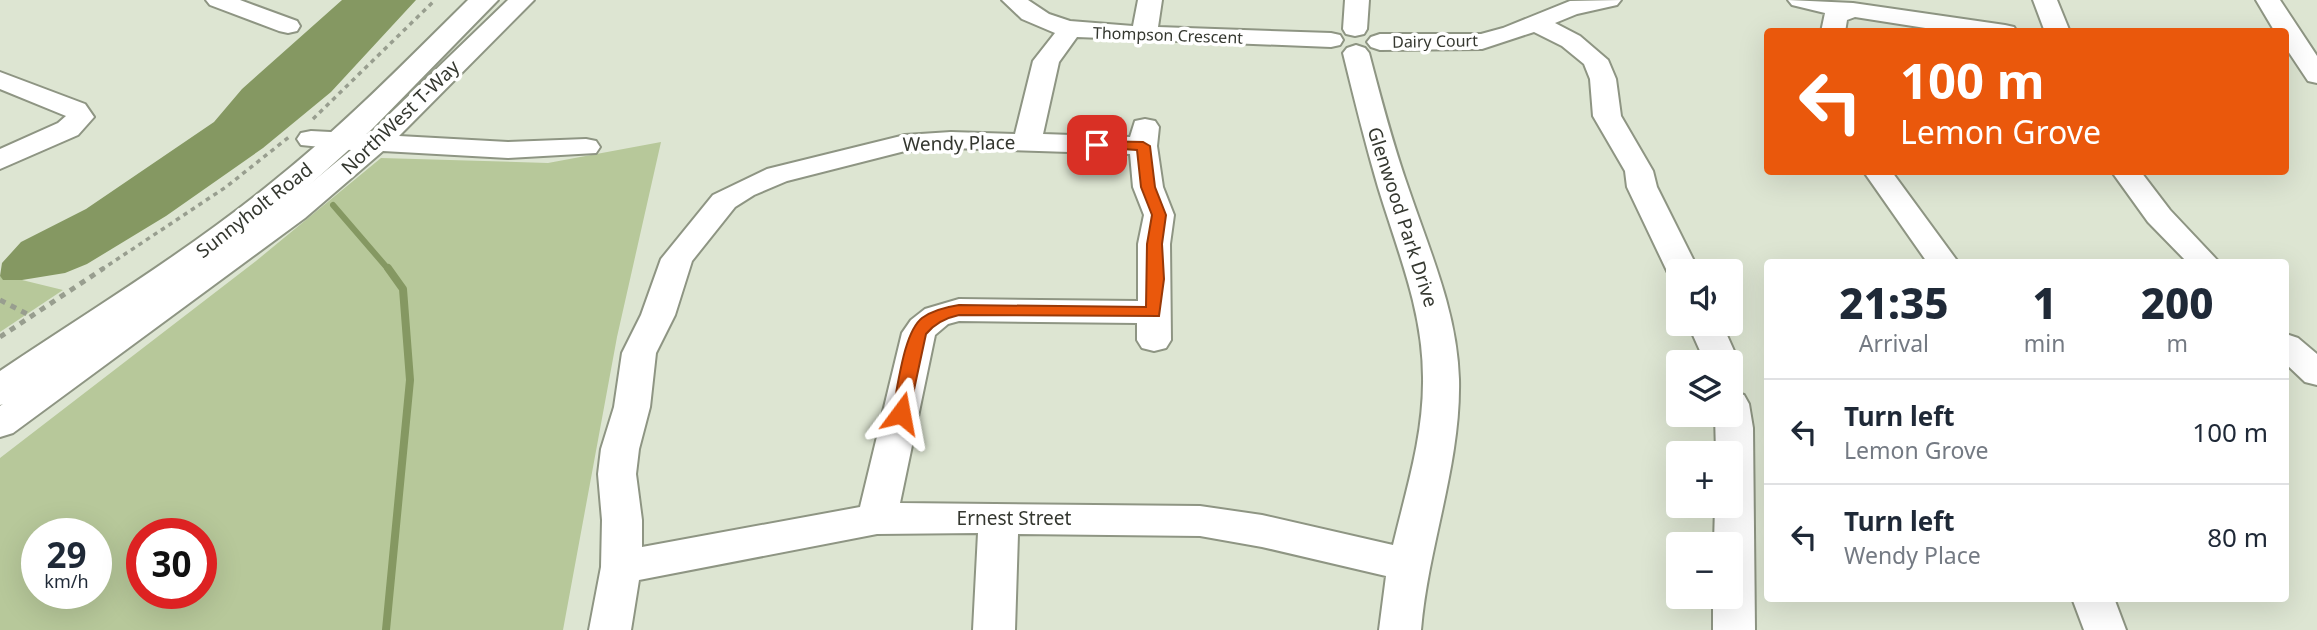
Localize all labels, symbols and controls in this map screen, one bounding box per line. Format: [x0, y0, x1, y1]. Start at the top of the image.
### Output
street label: Thompson Crescent [1093, 21, 1244, 49]
street label: Dairy Court [1392, 29, 1478, 53]
text: 100 m [1900, 47, 2045, 113]
street label: NorthWest T-Way [335, 54, 465, 180]
icon: left [1785, 56, 1876, 147]
text: Lemon Grove [1900, 110, 2101, 153]
pin [1067, 115, 1127, 175]
street label: Glenwood Park Drive [1362, 124, 1444, 310]
icon: arrive [1078, 126, 1116, 164]
street label: Wendy Place [902, 129, 1016, 157]
street label: Sunnyholt Road [190, 156, 318, 264]
map controls [1666, 259, 1743, 609]
button: sound [1666, 259, 1743, 336]
text: 21:35 [1839, 274, 1948, 331]
text: 1 [2032, 274, 2057, 331]
text: 200 [2141, 274, 2214, 331]
text: Arrival [1859, 327, 1929, 359]
text: min [2024, 327, 2065, 359]
text: m [2166, 327, 2188, 359]
button: layers [1666, 350, 1743, 427]
position arrow [864, 376, 938, 450]
text: Turn left [1844, 398, 1955, 434]
icon: left [1785, 413, 1823, 451]
text: 100 m [2192, 414, 2268, 450]
text: Lemon Grove [1844, 434, 1989, 466]
button: + [1666, 441, 1743, 518]
text: Turn left [1844, 503, 1955, 539]
street label: Ernest Street [957, 505, 1072, 531]
speed limit sign: 30 [126, 518, 217, 609]
icon: left [1785, 518, 1823, 556]
text: 80 m [2207, 519, 2268, 555]
text: 29 [46, 531, 87, 578]
button: − [1666, 532, 1743, 609]
text: Wendy Place [1844, 539, 1981, 571]
text: km/h [44, 569, 89, 593]

